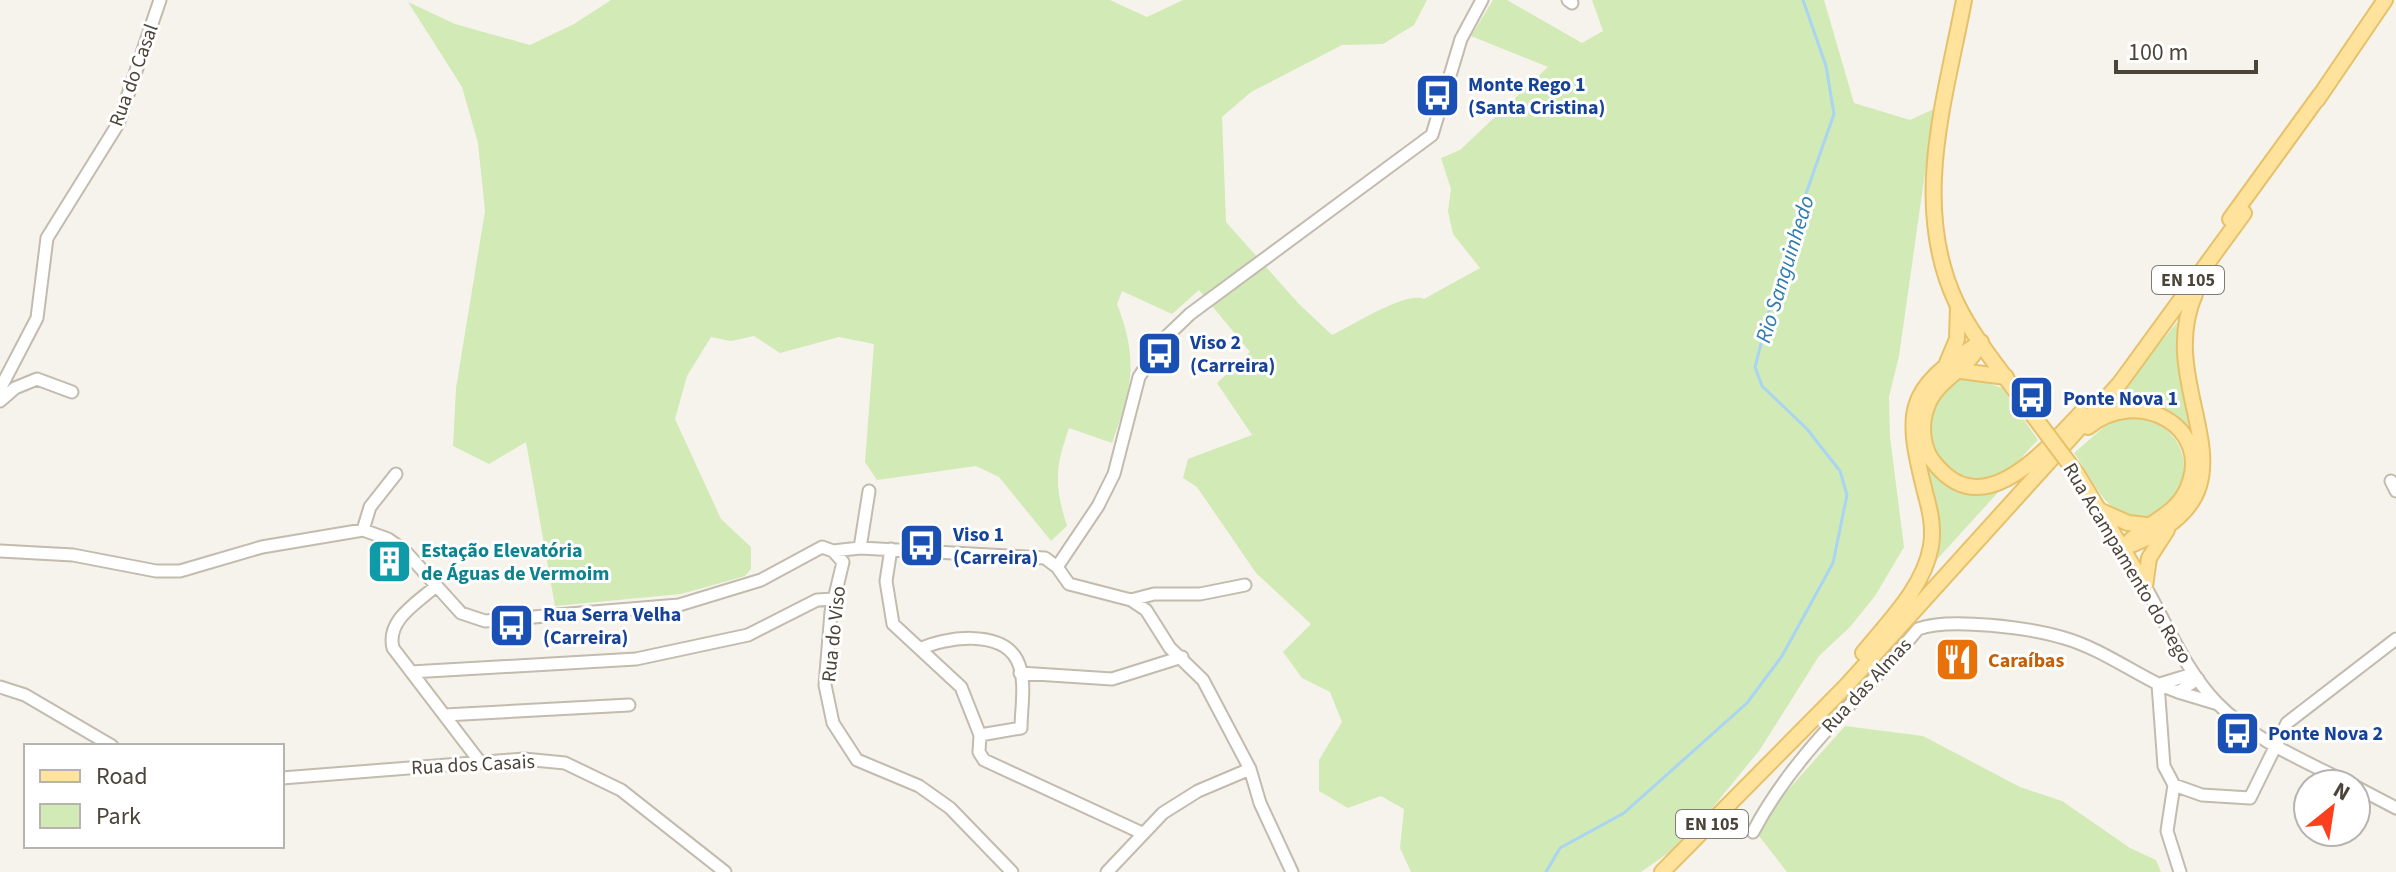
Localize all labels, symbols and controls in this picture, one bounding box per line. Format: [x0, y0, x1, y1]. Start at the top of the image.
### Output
street label: Rua do Casal [102, 20, 165, 131]
scale bar [2116, 24, 2256, 74]
text: 100 m [2128, 35, 2188, 70]
bus stop icon: Monte Rego 1 (Santa Cristina) [1413, 71, 1461, 119]
place label: Monte Rego 1 (Santa Cristina) [1468, 71, 1605, 122]
water label: Rio Sanguinhedo [1747, 192, 1823, 347]
road number: EN 105 [2152, 266, 2224, 294]
bus stop icon: Viso 2 (Carreira) [1135, 329, 1183, 377]
place label: Viso 2 (Carreira) [1189, 329, 1275, 380]
bus stop icon: Ponte Nova 1 [2008, 374, 2056, 422]
place label: Ponte Nova 1 [2063, 385, 2178, 413]
street label: Rua Acampamento do Rego [2056, 458, 2198, 669]
place label: Viso 1 (Carreira) [952, 521, 1038, 572]
bus stop icon: Viso 1 (Carreira) [898, 522, 946, 570]
place label: Estação Elevatória de Águas de Vermoim [421, 537, 610, 588]
building icon: Estação Elevatória de Águas de Vermoim [366, 538, 414, 586]
street label: Rua do Viso [815, 585, 853, 684]
place label: Rua Serra Velha (Carreira) [543, 601, 681, 652]
bus stop icon: Rua Serra Velha (Carreira) [488, 602, 536, 650]
street label: Rua das Almas [1815, 632, 1918, 739]
restaurant icon: Caraíbas [1933, 636, 1981, 684]
place label: Caraíbas [1988, 647, 2064, 675]
bus stop icon: Ponte Nova 2 [2213, 709, 2261, 757]
place label: Ponte Nova 2 [2268, 720, 2383, 748]
legend [24, 744, 284, 848]
street label: Rua dos Casais [410, 748, 536, 782]
text: Road [96, 759, 148, 794]
north arrow [2292, 768, 2372, 848]
text: N [2327, 774, 2356, 809]
text: Park [96, 799, 141, 834]
road number: EN 105 [1676, 810, 1748, 838]

